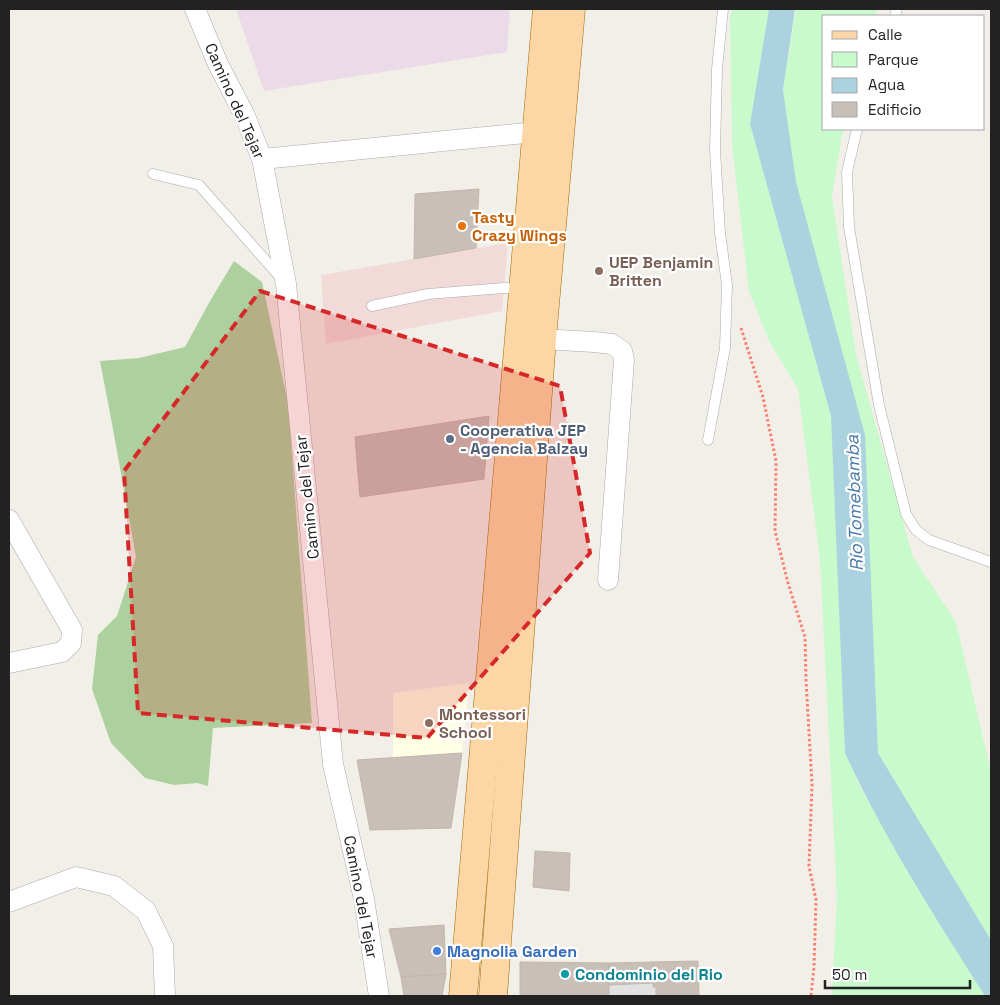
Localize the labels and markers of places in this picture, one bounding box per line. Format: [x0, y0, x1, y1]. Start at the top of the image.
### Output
place label: Tasty Crazy Wings [472, 207, 567, 246]
marker: Tasty Crazy Wings [456, 220, 468, 232]
place label: UEP Benjamin Britten [609, 252, 713, 291]
marker: UEP Benjamin Britten [593, 265, 605, 277]
place label: Cooperativa JEP - Agencia Balzay [460, 420, 588, 459]
marker: Cooperativa JEP - Agencia Balzay [444, 433, 456, 445]
place label: Montessori School [439, 704, 526, 743]
marker: Montessori School [423, 717, 435, 729]
place label: Magnolia Garden [447, 941, 577, 962]
marker: Magnolia Garden [431, 945, 443, 957]
place label: Condominio del Rio [575, 964, 723, 985]
marker: Condominio del Rio [559, 968, 571, 980]

